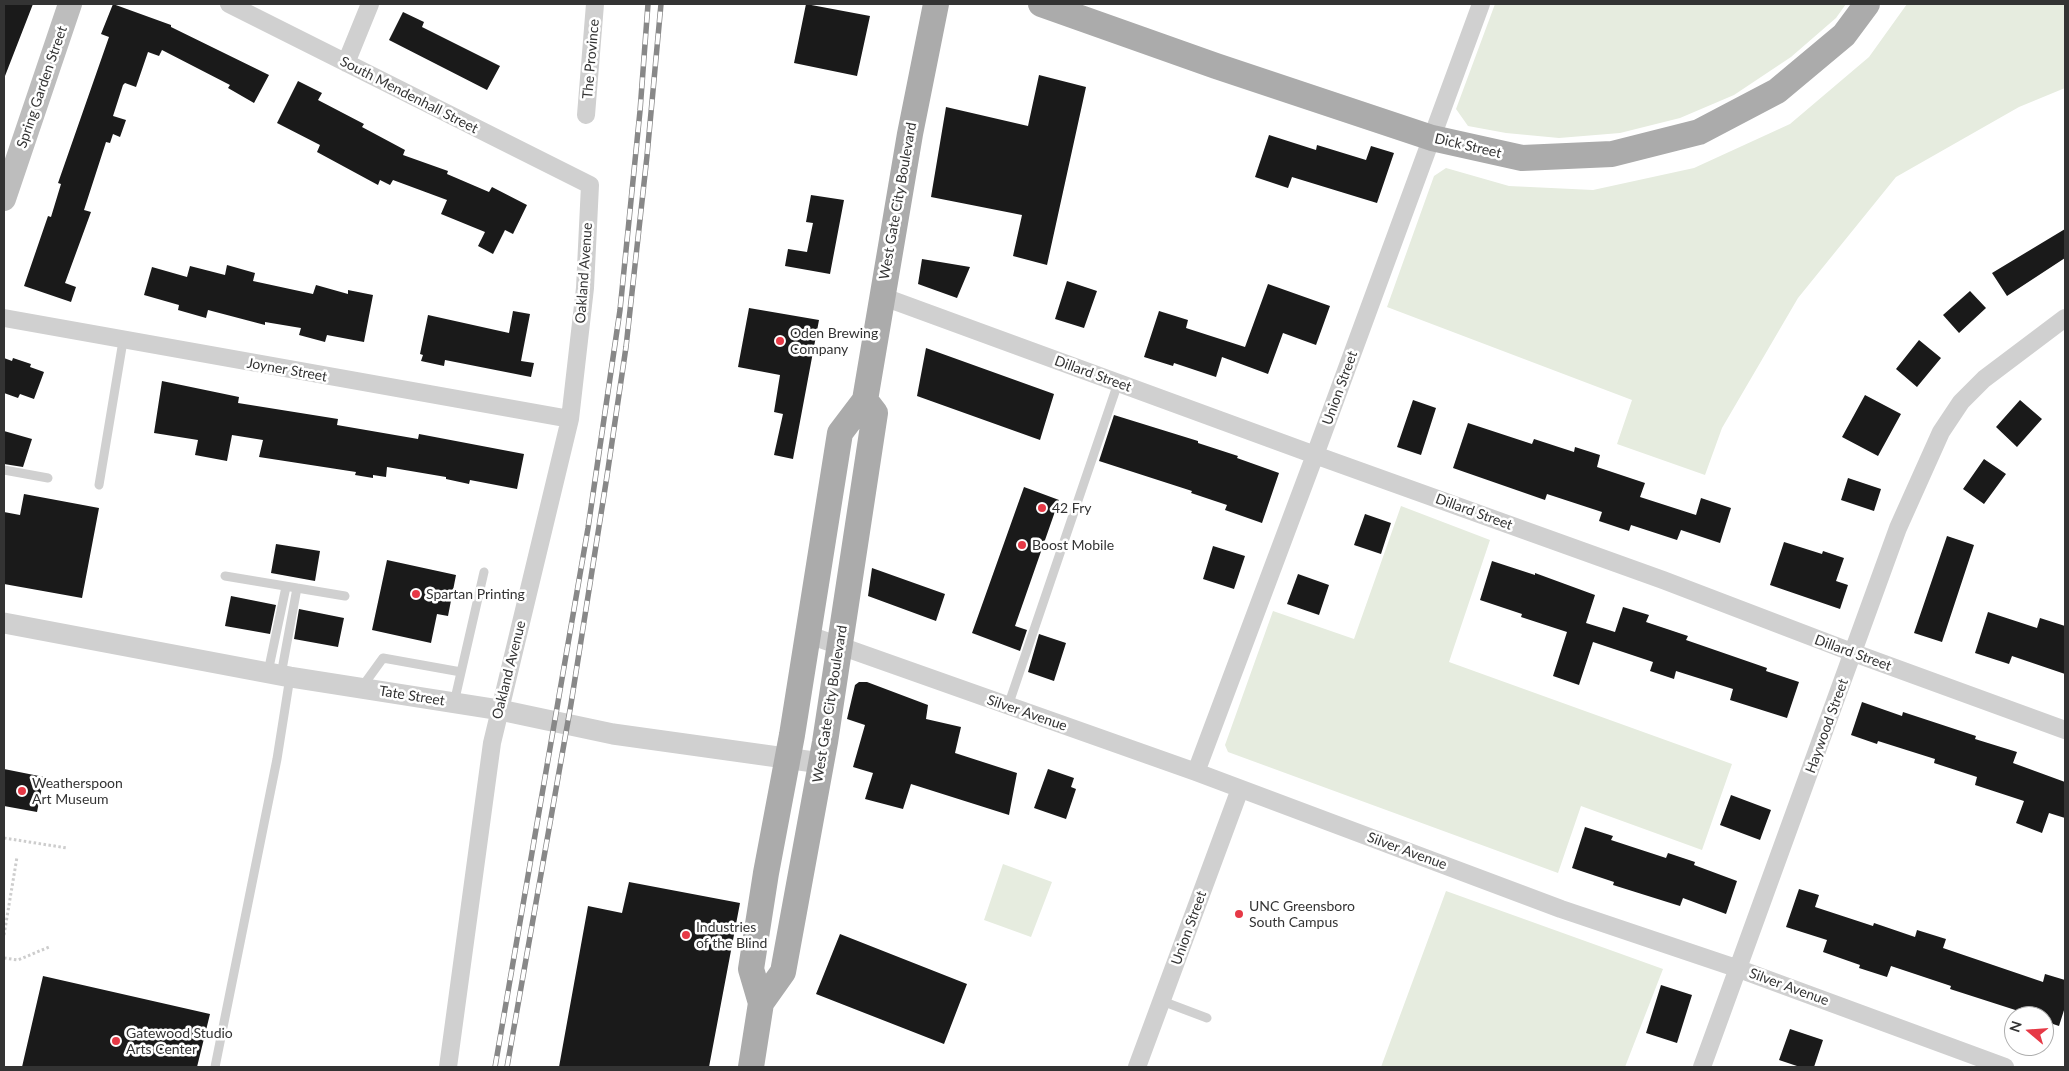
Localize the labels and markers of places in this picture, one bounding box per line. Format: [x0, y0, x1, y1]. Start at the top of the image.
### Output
place label: Oden Brewing Company [790, 325, 878, 358]
marker: Oden Brewing Company [774, 335, 786, 347]
place label: 42 Fry [1052, 500, 1091, 516]
marker: 42 Fry [1036, 502, 1048, 514]
place label: Boost Mobile [1032, 537, 1114, 553]
marker: Boost Mobile [1016, 539, 1028, 551]
place label: Spartan Printing [426, 586, 525, 602]
marker: Spartan Printing [410, 588, 422, 600]
place label: Weatherspoon Art Museum [32, 775, 123, 808]
marker: Weatherspoon Art Museum [16, 785, 28, 797]
place label: UNC Greensboro South Campus [1249, 898, 1355, 930]
marker: UNC Greensboro South Campus [1233, 908, 1245, 920]
place label: Industries of the Blind [696, 919, 767, 952]
marker: Industries of the Blind [680, 929, 692, 941]
place label: Gatewood Studio Arts Center [126, 1025, 233, 1058]
marker: Gatewood Studio Arts Center [110, 1035, 122, 1047]

